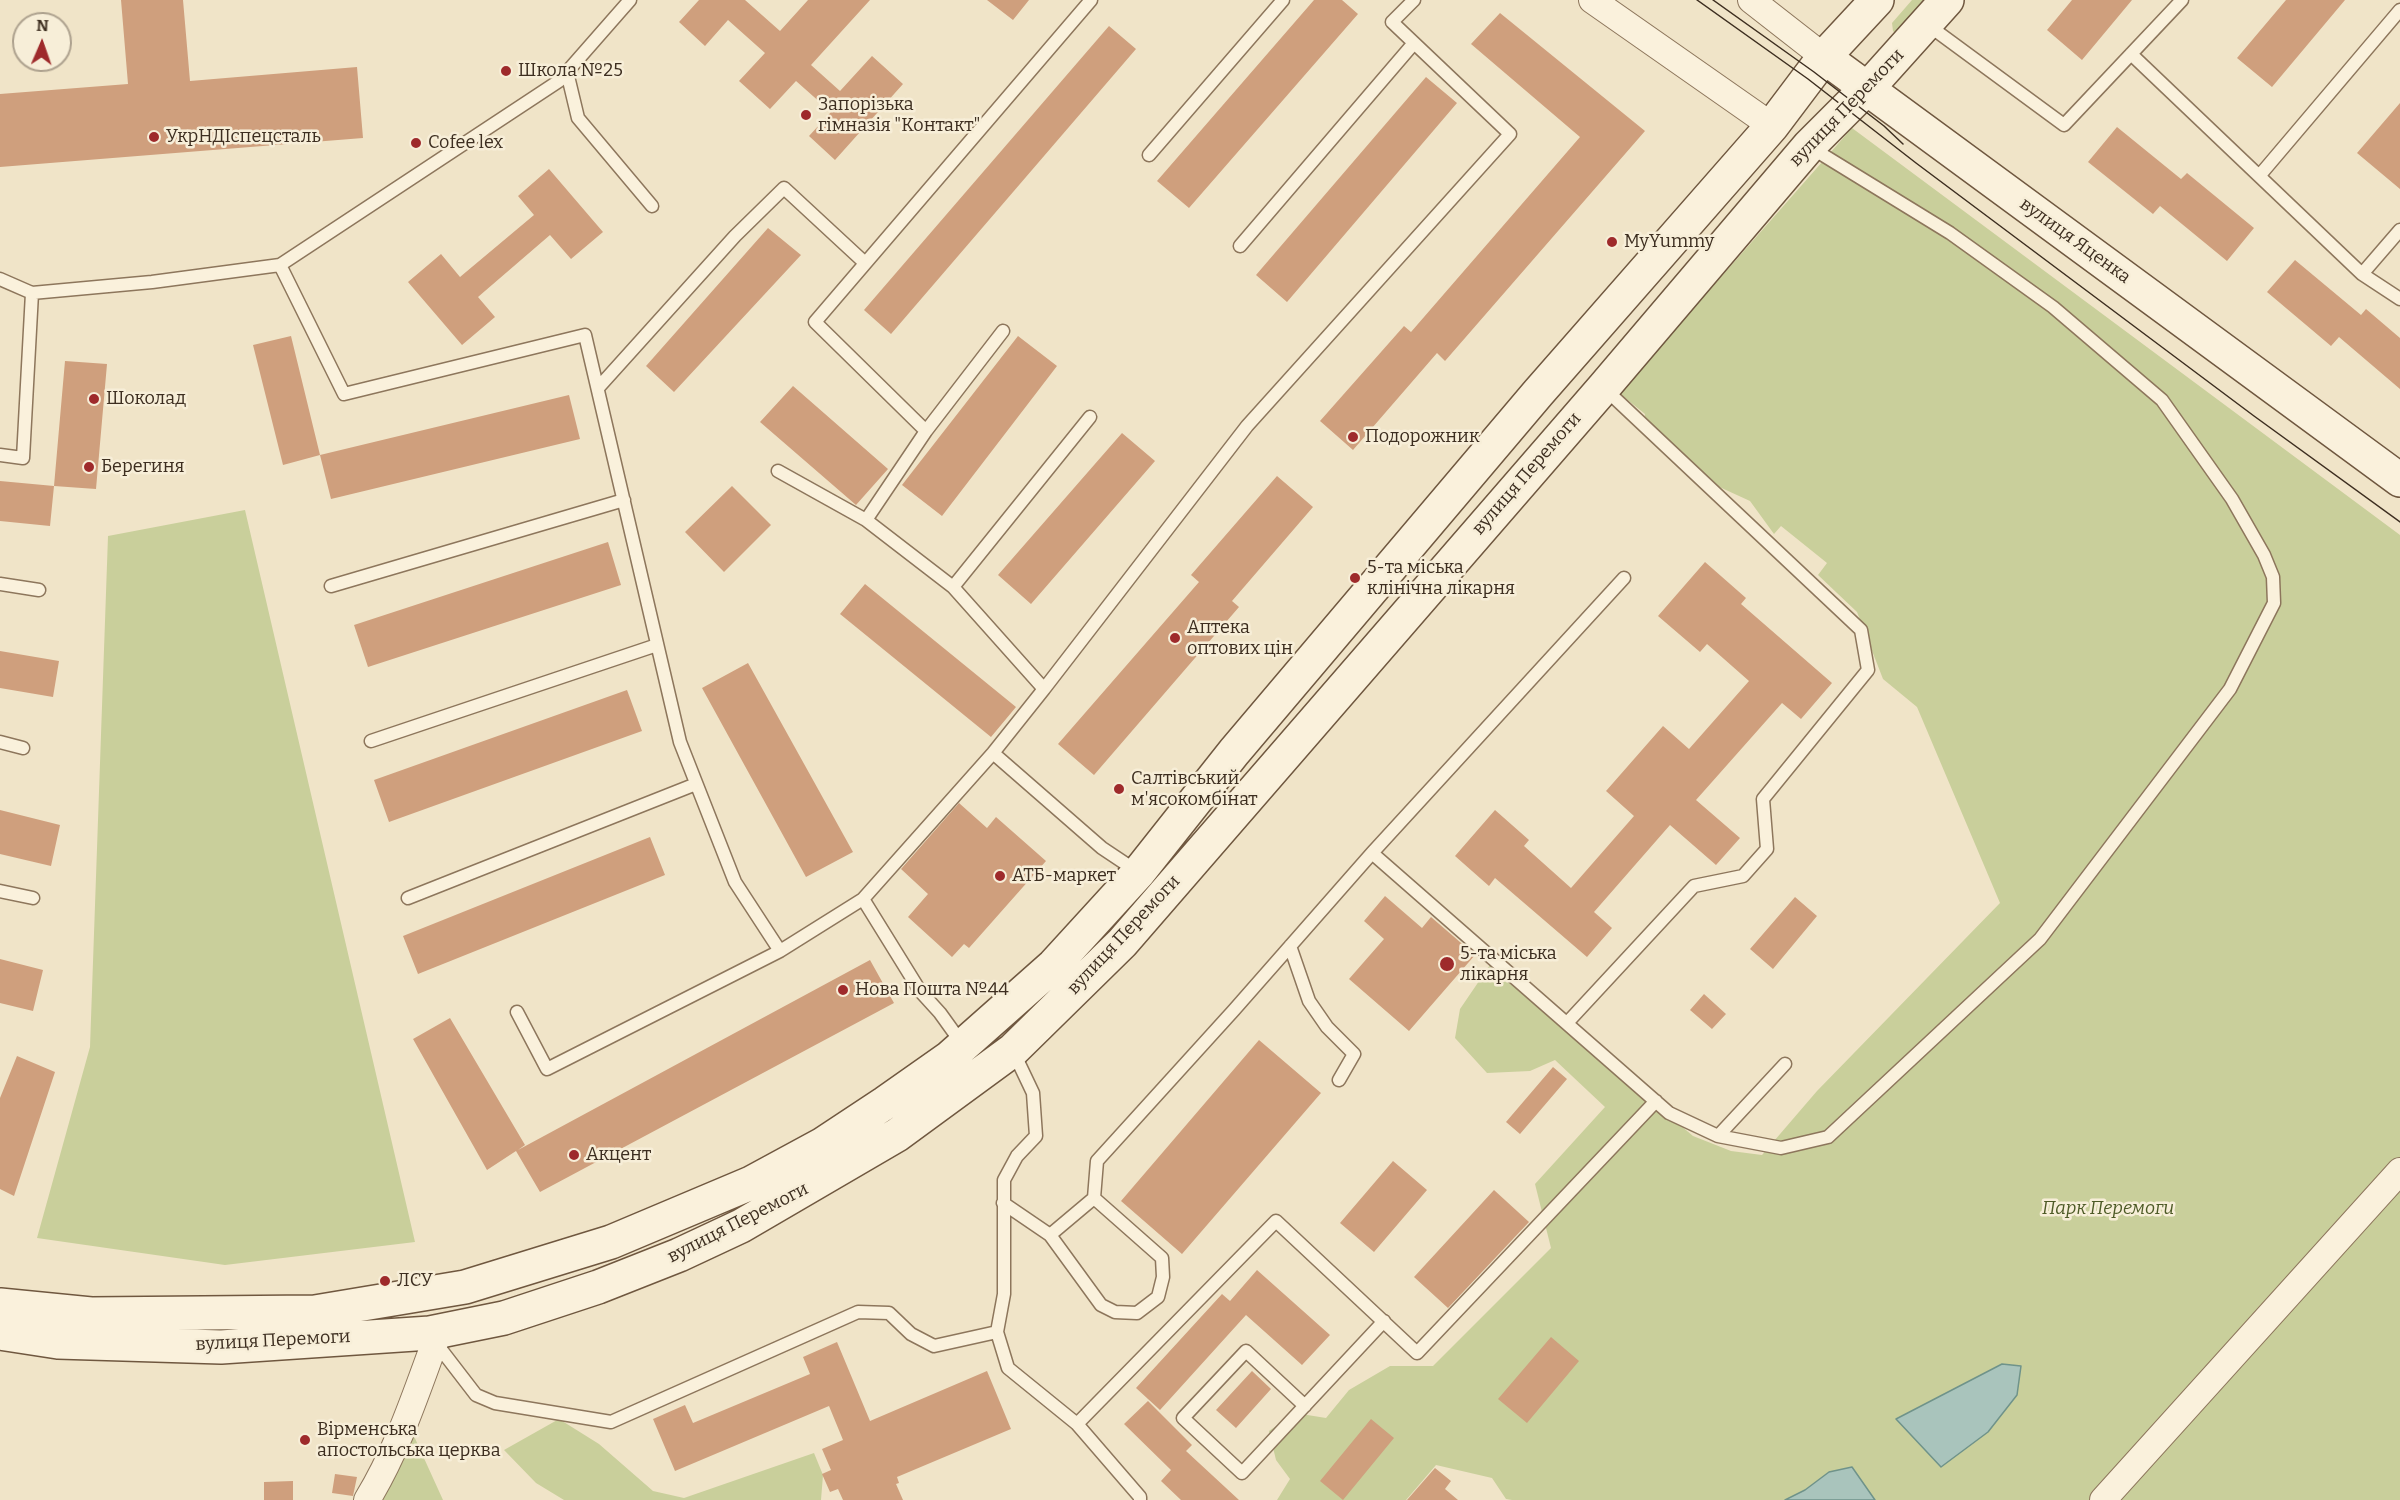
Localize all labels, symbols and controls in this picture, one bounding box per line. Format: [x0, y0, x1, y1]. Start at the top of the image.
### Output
north arrow [12, 12, 72, 72]
text: N [36, 16, 49, 35]
street label: вулиця Перемоги [1785, 45, 1909, 171]
place label: Школа №25 [518, 60, 623, 82]
marker: Школа №25 [499, 64, 513, 78]
place label: Запорізька гімназія "Контакт" [818, 94, 980, 136]
marker: Запорізька гімназія "Контакт" [799, 108, 813, 122]
place label: УкрНДІспецсталь [166, 126, 321, 148]
marker: УкрНДІспецсталь [147, 130, 161, 144]
place label: Cofee lex [428, 132, 503, 154]
marker: Cofee lex [409, 136, 423, 150]
street label: вулиця Яценка [2015, 194, 2135, 288]
place label: MyYummy [1624, 231, 1714, 253]
marker: MyYummy [1605, 235, 1619, 249]
place label: Шоколад [106, 388, 186, 410]
marker: Шоколад [87, 392, 101, 406]
street label: вулиця Перемоги [1468, 408, 1586, 540]
place label: Подорожник [1365, 426, 1480, 448]
marker: Подорожник [1346, 430, 1360, 444]
place label: Берегиня [101, 456, 185, 478]
marker: Берегиня [82, 460, 96, 474]
place label: 5-та міська клінічна лікарня [1367, 557, 1515, 600]
marker: 5-та міська клінічна лікарня [1348, 571, 1362, 585]
place label: Аптека оптових цін [1187, 617, 1293, 660]
marker: Аптека оптових цін [1168, 631, 1182, 645]
place label: Салтівський м'ясокомбінат [1131, 768, 1258, 810]
marker: Салтівський м'ясокомбінат [1112, 782, 1126, 796]
place label: АТБ-маркет [1012, 865, 1116, 887]
marker: АТБ-маркет [993, 869, 1007, 883]
street label: вулиця Перемоги [1063, 871, 1185, 999]
place label: 5-та міська лікарня [1460, 943, 1557, 986]
marker: 5-та міська лікарня [1438, 955, 1456, 973]
place label: Нова Пошта №44 [855, 979, 1009, 1001]
marker: Нова Пошта №44 [836, 983, 850, 997]
place label: Акцент [586, 1144, 651, 1166]
marker: Акцент [567, 1148, 581, 1162]
street label: вулиця Перемоги [664, 1178, 812, 1268]
park label: Парк Перемоги [2042, 1198, 2174, 1220]
place label: ЛСУ [397, 1270, 433, 1292]
marker: ЛСУ [378, 1274, 392, 1288]
street label: вулиця Перемоги [195, 1326, 351, 1356]
place label: Вірменська апостольська церква [317, 1419, 501, 1462]
marker: Вірменська апостольська церква [298, 1433, 312, 1447]

